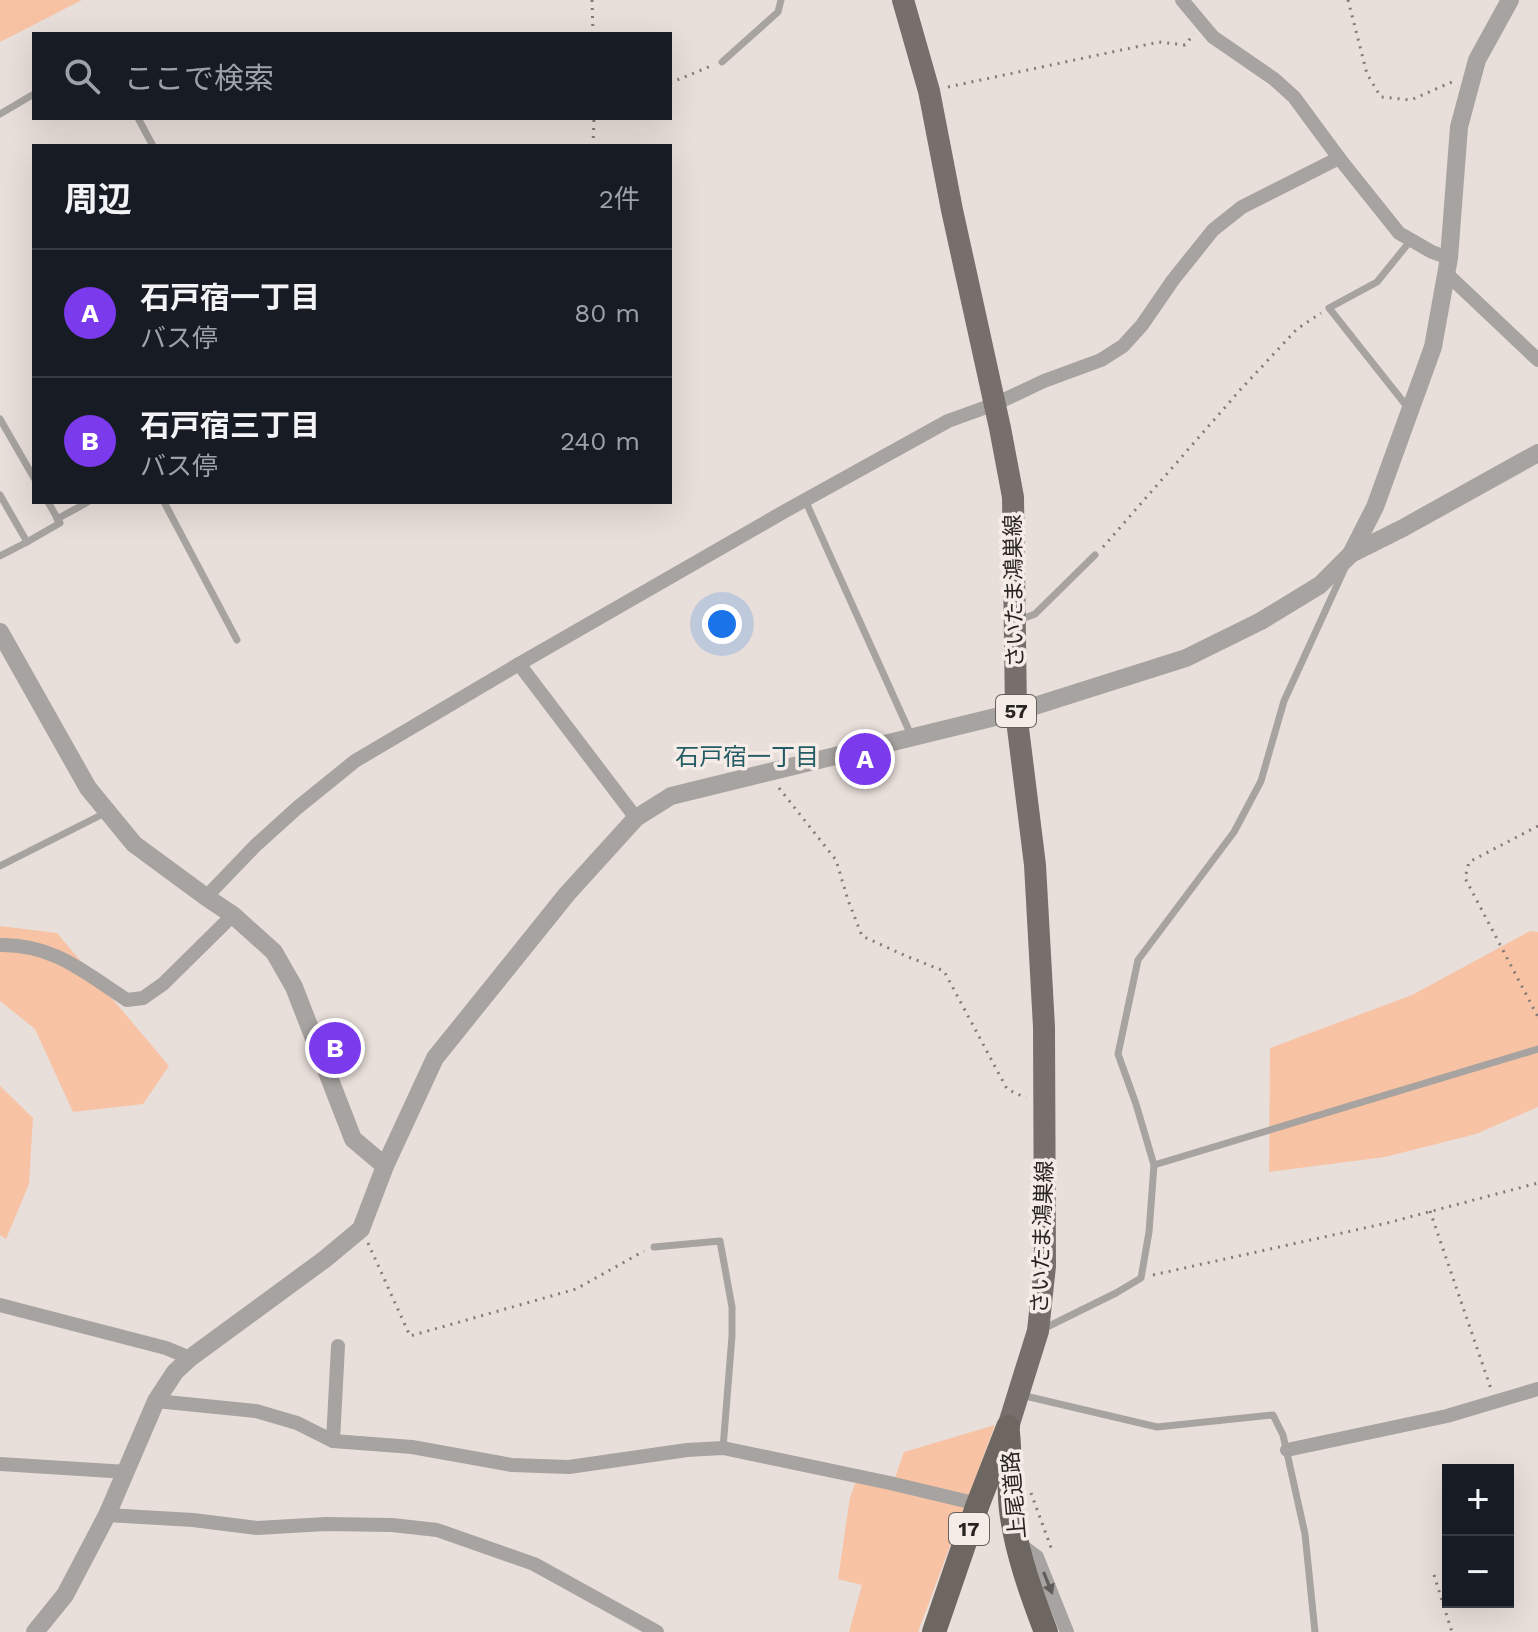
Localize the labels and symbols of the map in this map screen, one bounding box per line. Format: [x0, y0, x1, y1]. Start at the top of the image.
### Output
street label: さいたま鴻巣線 [1000, 514, 1028, 668]
your location [702, 604, 742, 644]
road number: 57 [996, 695, 1036, 727]
pin: A [839, 729, 891, 789]
district label: 石戸宿一丁目 [675, 743, 819, 771]
pin: B [309, 1018, 361, 1078]
street label: さいたま鴻巣線 [1027, 1160, 1057, 1314]
street label: 上尾道路 [998, 1450, 1030, 1540]
road number: 17 [949, 1513, 989, 1545]
one-way arrow [1042, 1571, 1055, 1595]

